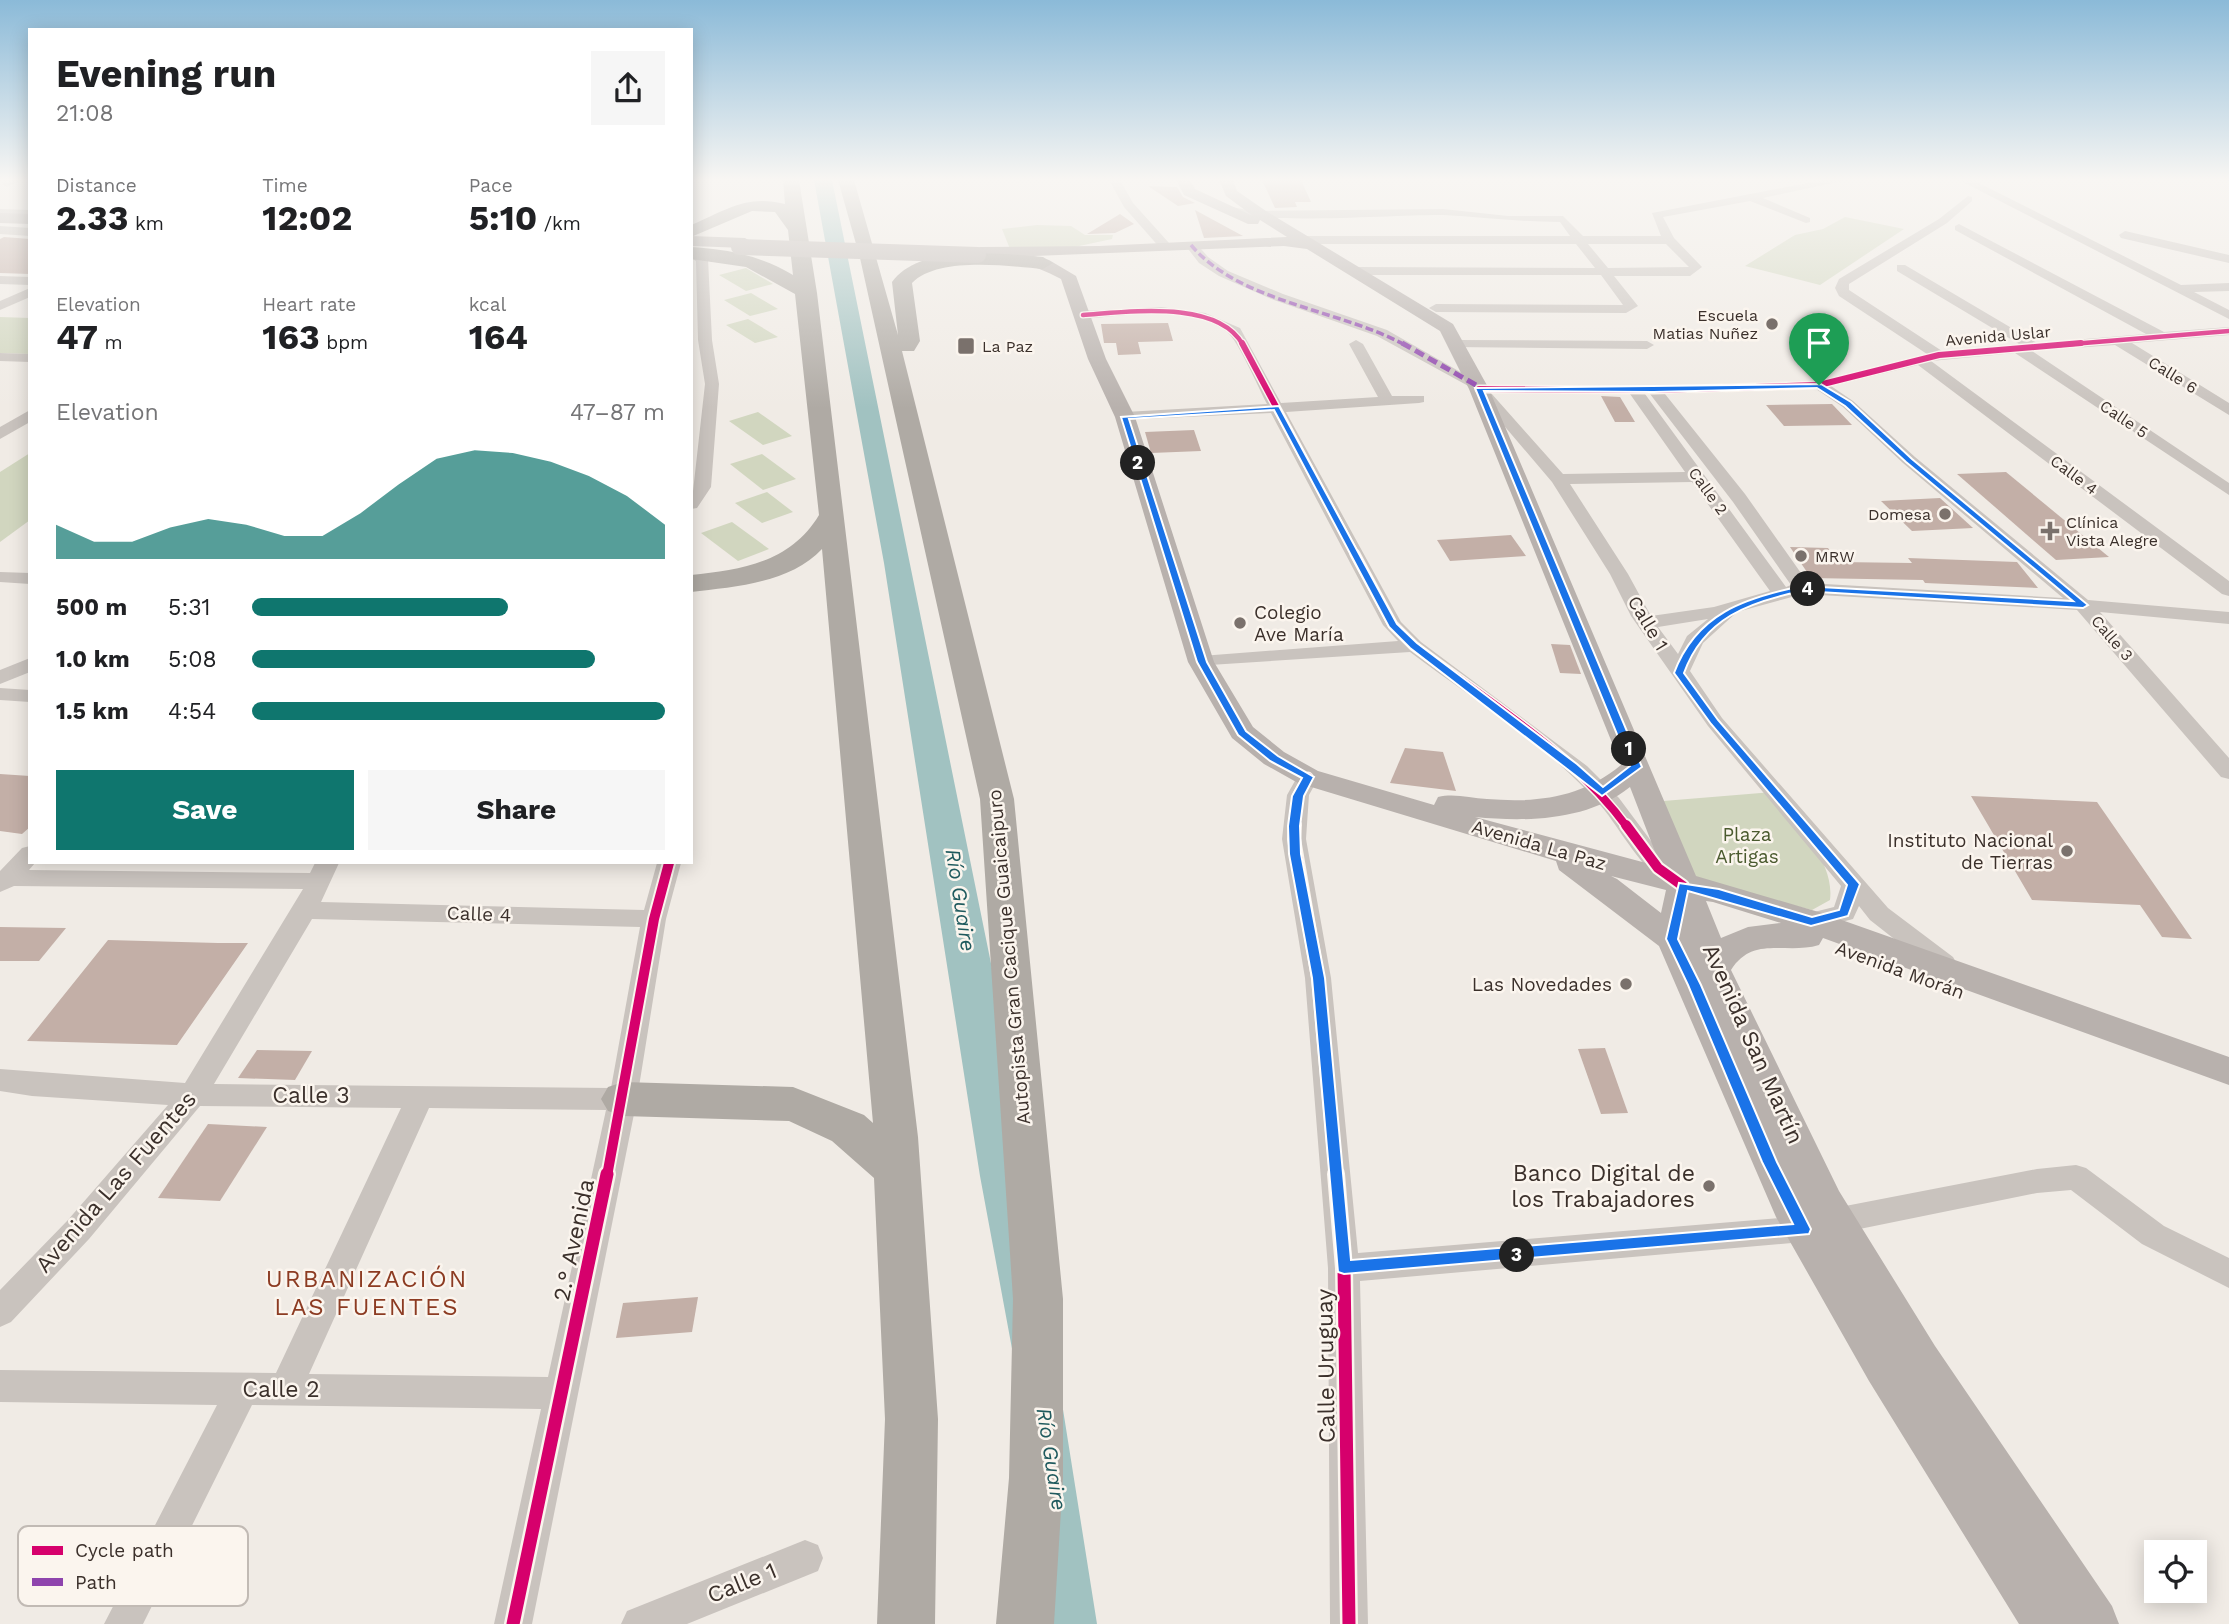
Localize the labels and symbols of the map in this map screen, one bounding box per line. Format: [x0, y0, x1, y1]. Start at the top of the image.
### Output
place label: Escuela Matias Nuñez [1653, 306, 1758, 343]
pin [1789, 313, 1849, 385]
marker: Escuela Matias Nuñez [1764, 316, 1780, 332]
street label: Avenida Uslar [1944, 322, 2052, 350]
marker: La Paz [956, 336, 976, 356]
place label: La Paz [982, 337, 1033, 356]
street label: Calle 6 [2145, 353, 2201, 397]
street label: Calle 5 [2096, 396, 2152, 442]
pin: 2 [1120, 446, 1156, 480]
street label: Calle 4 [2047, 451, 2102, 499]
street label: Calle 2 [1684, 464, 1732, 518]
place label: Domesa [1868, 505, 1931, 524]
marker: Domesa [1937, 506, 1953, 522]
place label: Clínica Vista Alegre [2066, 513, 2158, 550]
marker: Clínica Vista Alegre [2040, 521, 2060, 541]
place label: MRW [1815, 547, 1855, 566]
marker: MRW [1793, 548, 1809, 564]
pin: 4 [1790, 572, 1826, 606]
street label: Calle 1 [1623, 591, 1673, 655]
place label: Colegio Ave María [1254, 601, 1344, 646]
street label: Calle 3 [2087, 611, 2137, 665]
marker: Colegio Ave María [1232, 615, 1248, 631]
pin: 1 [1612, 732, 1646, 766]
street label: Autopista Gran Cacique Guaicaipuro [983, 789, 1035, 1125]
street label: Avenida La Paz [1469, 815, 1609, 875]
park label: Plaza Artigas [1715, 823, 1779, 868]
place label: Instituto Nacional de Tierras [1887, 829, 2053, 874]
marker: Instituto Nacional de Tierras [2059, 843, 2075, 859]
water label: Río Guaire [941, 847, 981, 953]
street label: Calle 4 [446, 901, 512, 927]
street label: Avenida Morán [1832, 936, 1968, 1004]
street label: Avenida San Martín [1697, 940, 1809, 1148]
place label: Las Novedades [1472, 973, 1612, 996]
marker: Las Novedades [1618, 976, 1634, 992]
street label: Calle 3 [272, 1082, 350, 1109]
street label: Avenida Las Fuentes [30, 1086, 202, 1278]
place label: Banco Digital de los Trabajadores [1511, 1160, 1695, 1213]
street label: 2.° Avenida [548, 1176, 600, 1304]
marker: Banco Digital de los Trabajadores [1701, 1178, 1717, 1194]
pin: 3 [1500, 1238, 1534, 1272]
district label: URBANIZACIÓN LAS FUENTES [266, 1265, 468, 1321]
street label: Calle Uruguay [1311, 1288, 1341, 1443]
street label: Calle 2 [242, 1376, 320, 1403]
water label: Río Guaire [1032, 1406, 1072, 1512]
legend [18, 1526, 248, 1606]
text: Cycle path [75, 1539, 174, 1562]
street label: Calle 1 [703, 1557, 781, 1609]
text: Path [75, 1571, 117, 1594]

